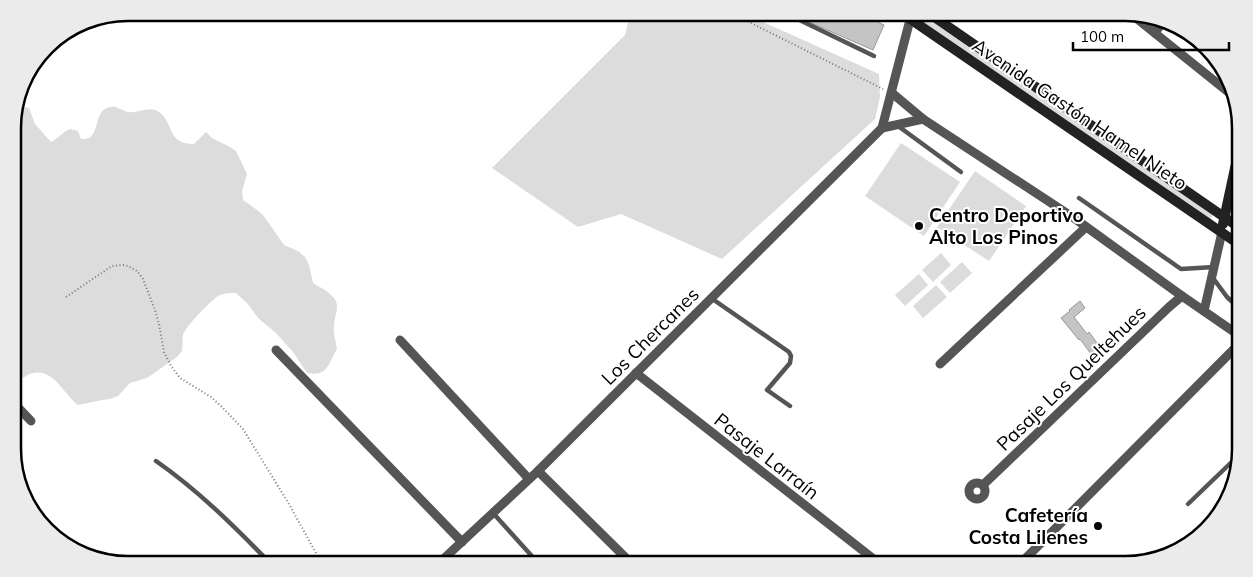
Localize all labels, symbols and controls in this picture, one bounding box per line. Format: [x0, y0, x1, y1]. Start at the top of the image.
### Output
scale bar [1073, 20, 1229, 52]
text: 100 m [1080, 27, 1124, 46]
street label: Avenida Gastón Hamel Nieto [968, 33, 1192, 195]
place label: Centro Deportivo Alto Los Pinos [929, 203, 1084, 249]
marker: Centro Deportivo Alto Los Pinos [913, 220, 925, 232]
street label: Los Chercanes [596, 282, 704, 390]
street label: Pasaje Los Queltehues [991, 300, 1151, 456]
street label: Pasaje Larraín [710, 408, 824, 504]
place label: Cafetería Costa Lilenes [968, 503, 1088, 549]
marker: Cafetería Costa Lilenes [1092, 520, 1104, 532]

